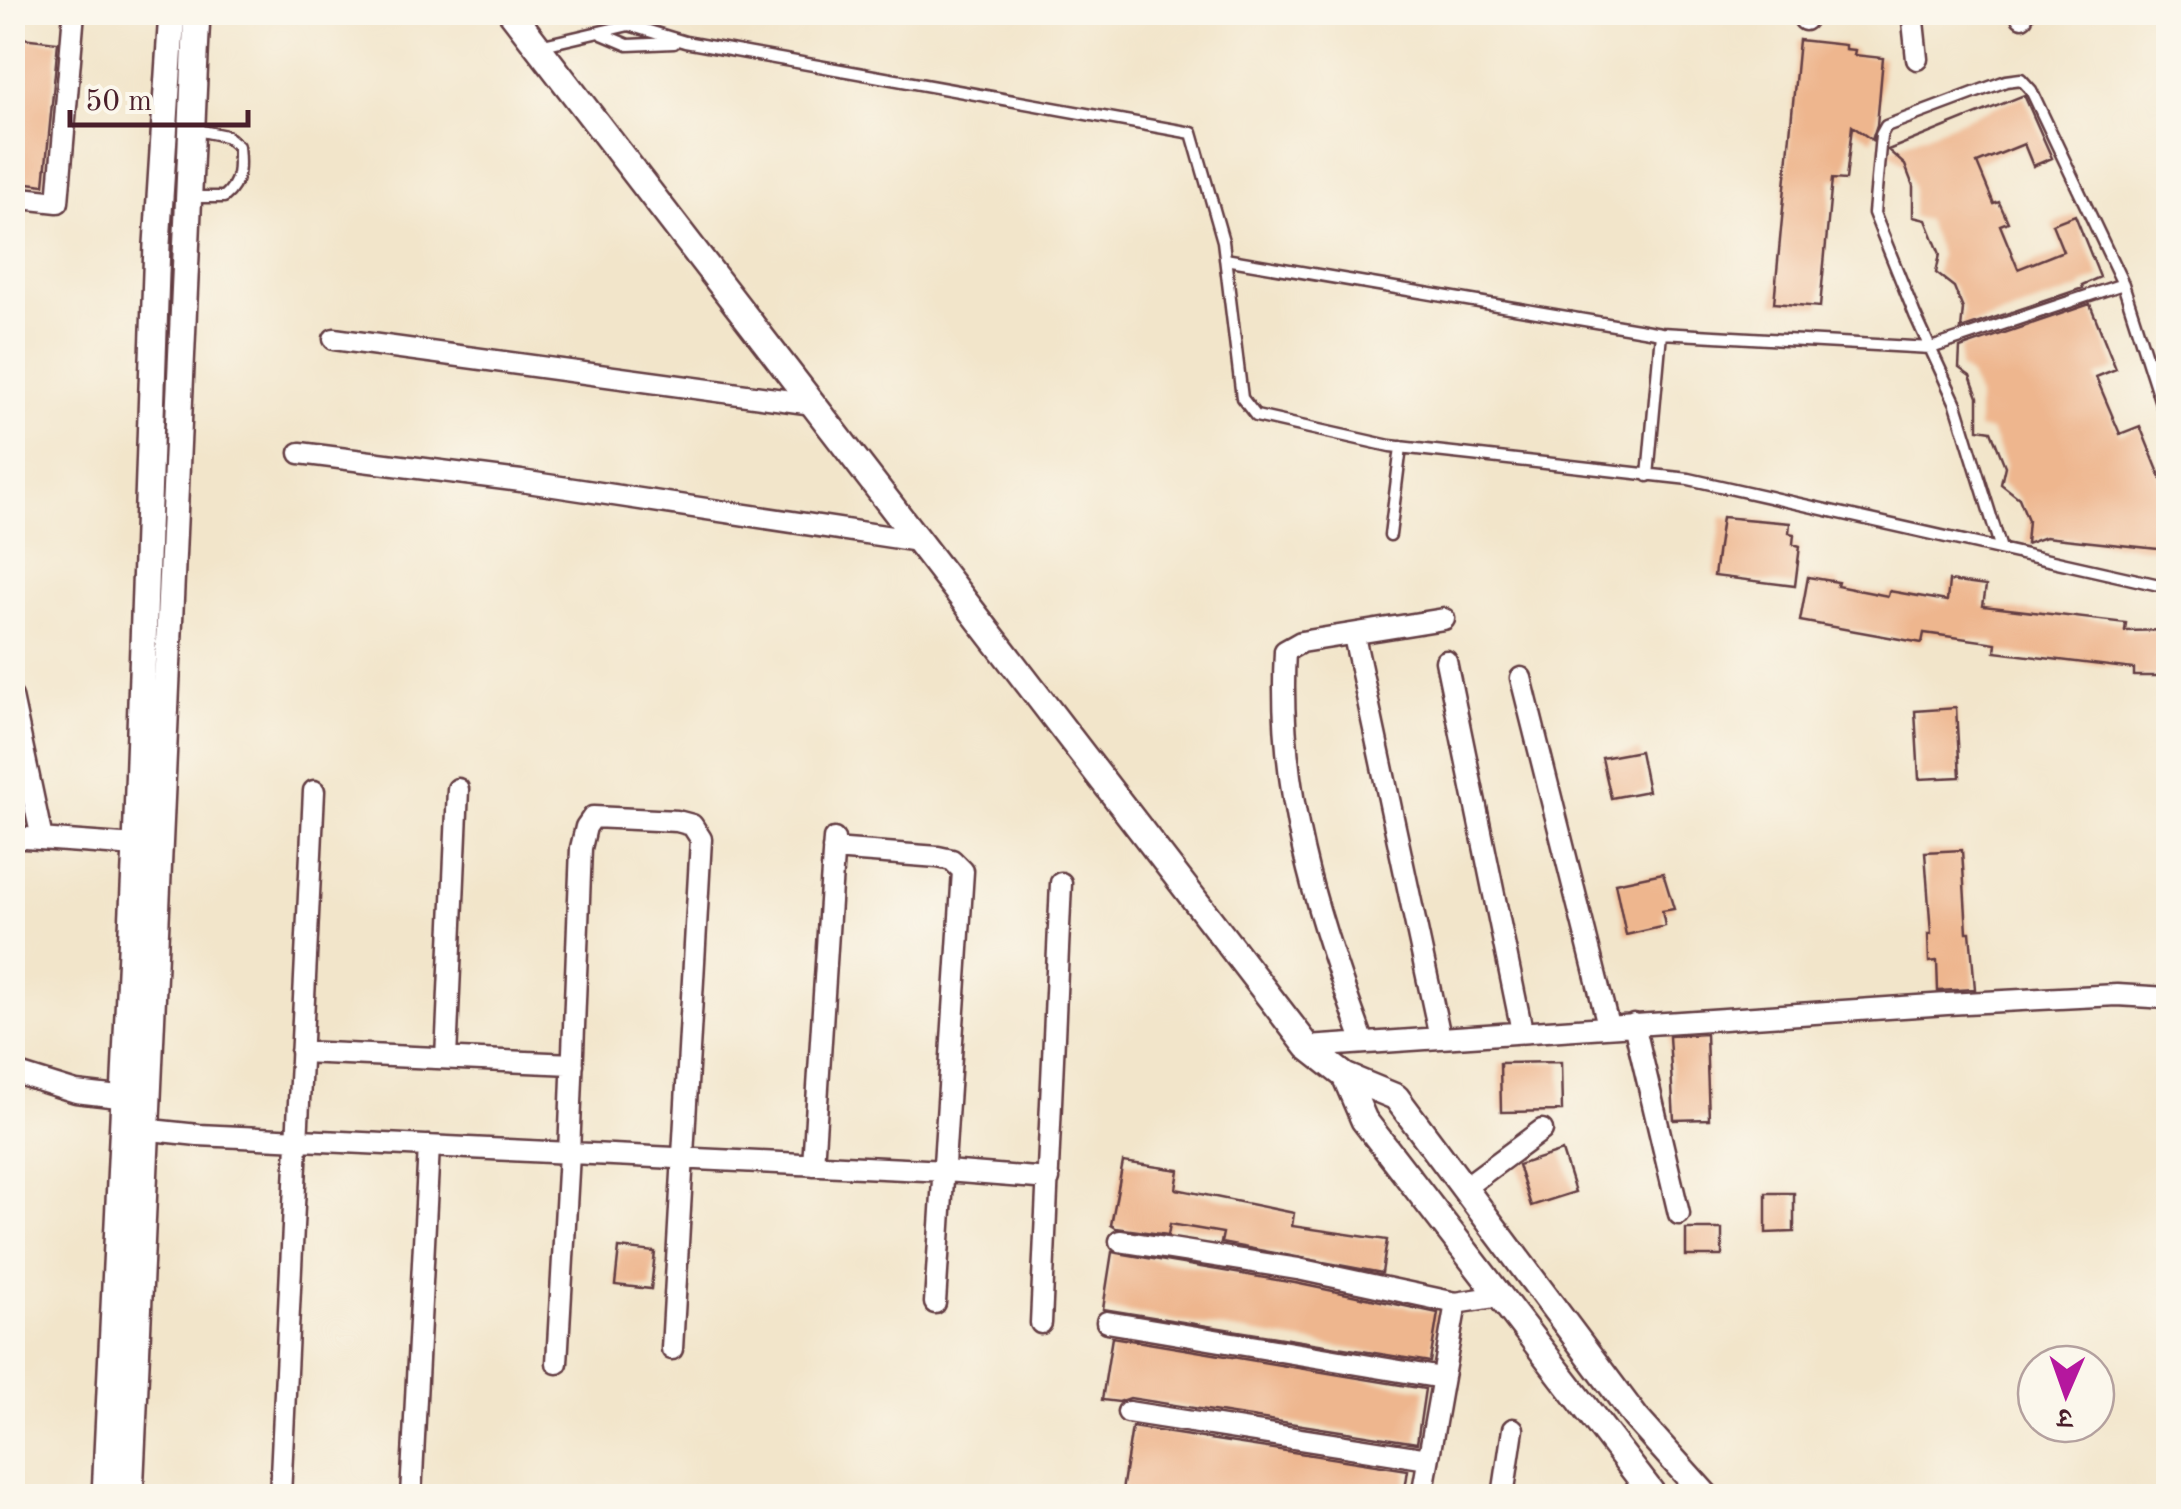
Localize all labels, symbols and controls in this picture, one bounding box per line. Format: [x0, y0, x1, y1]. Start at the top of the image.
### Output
scale bar [70, 65, 248, 127]
text: 50 m [85, 87, 152, 117]
north arrow [2016, 1344, 2116, 1444]
text: उ [2056, 1402, 2075, 1430]

